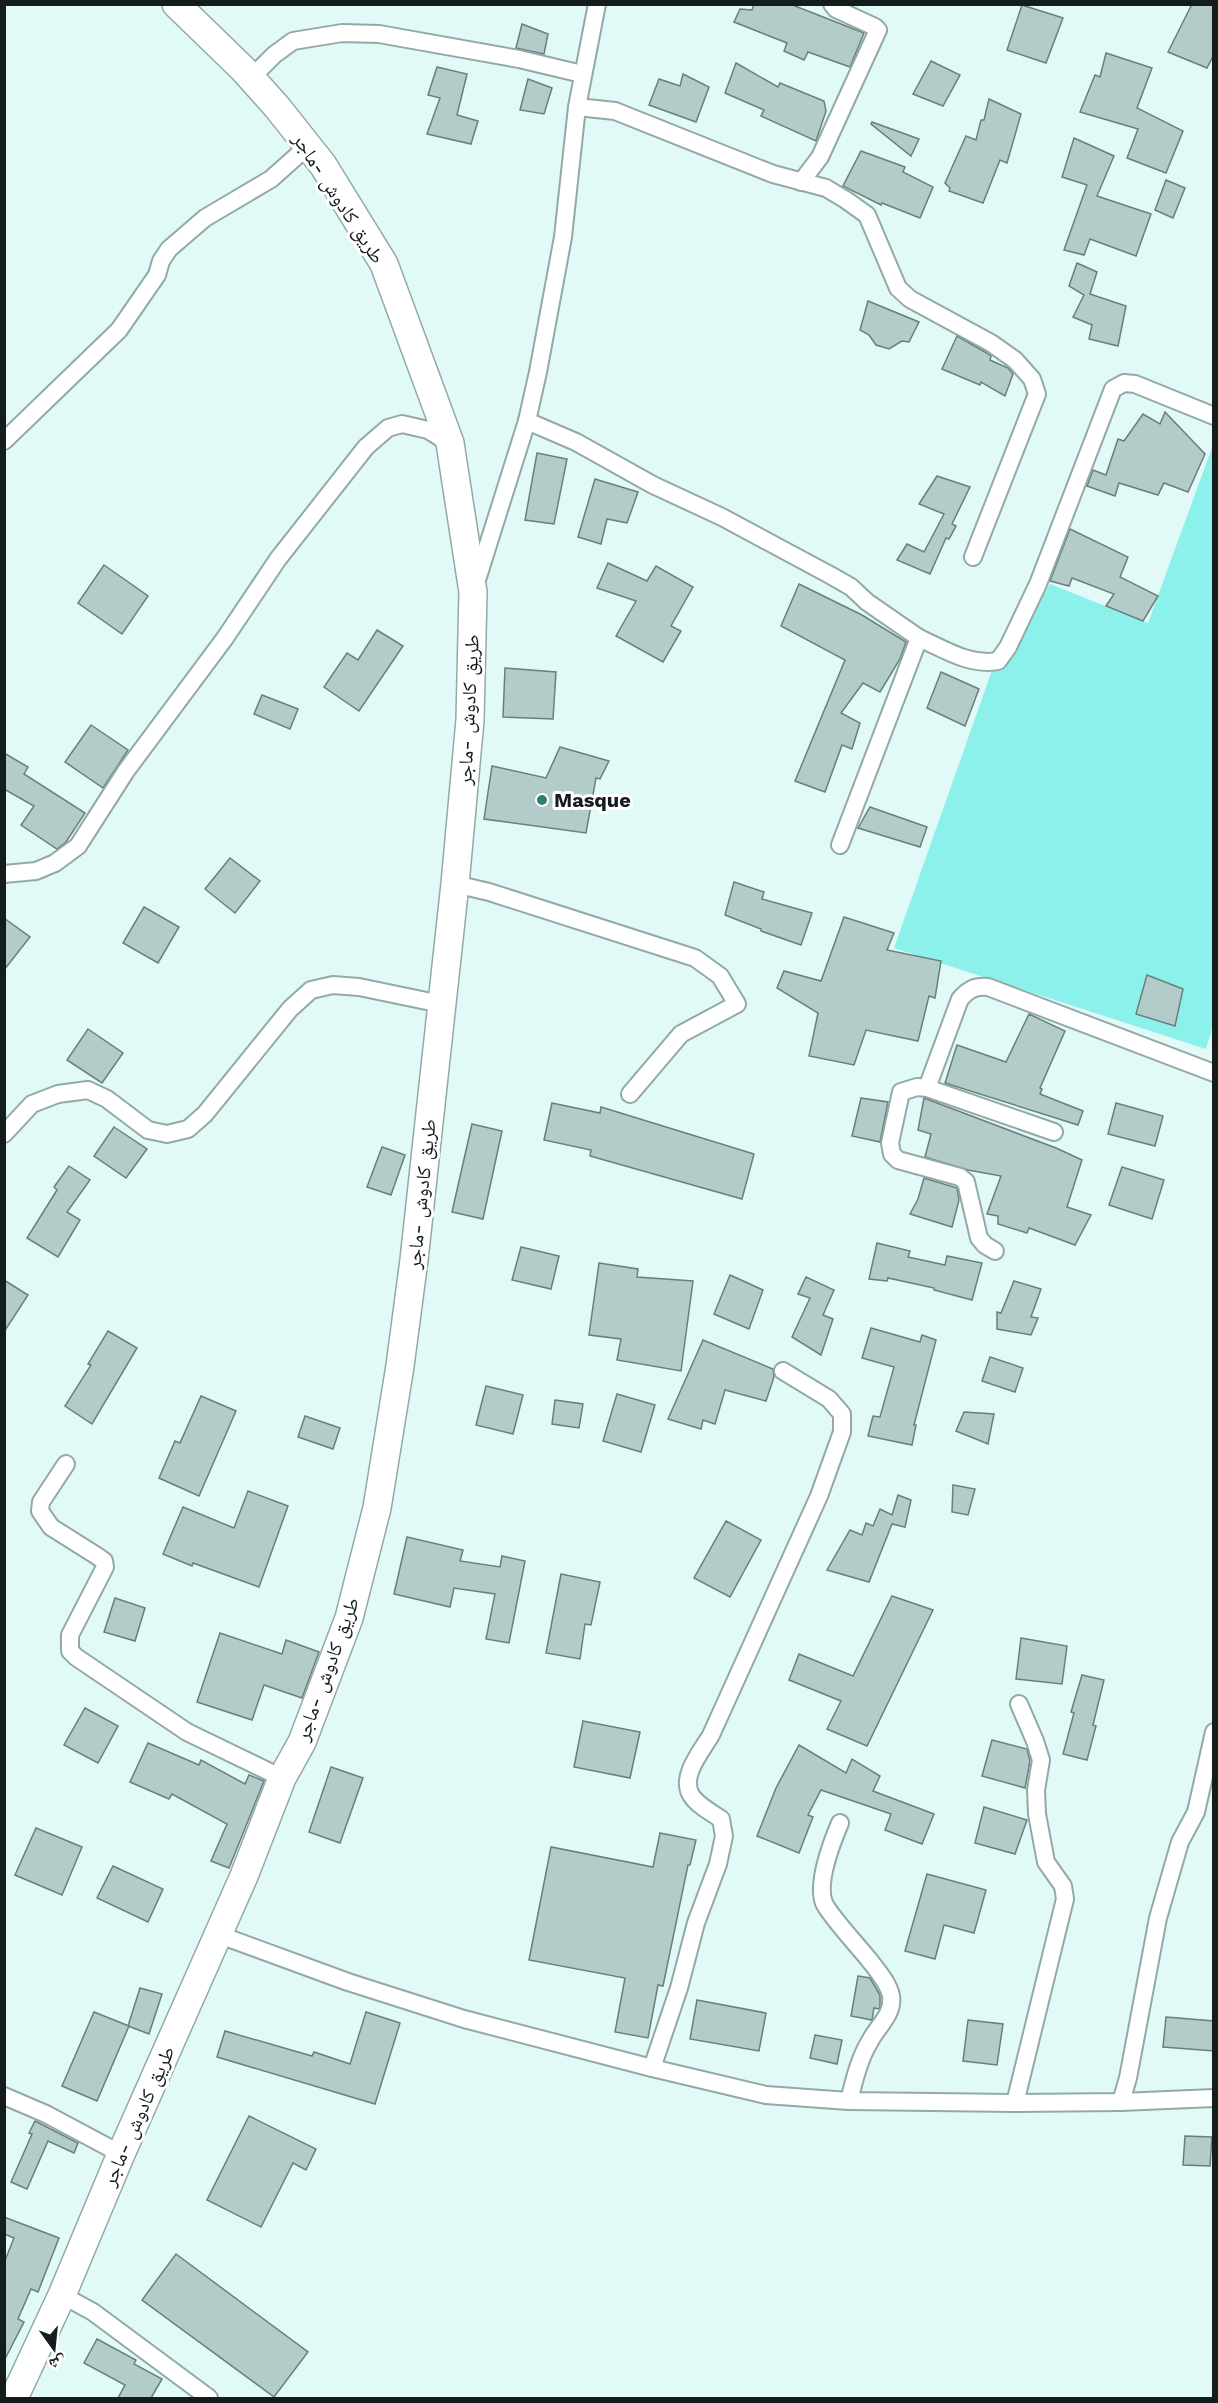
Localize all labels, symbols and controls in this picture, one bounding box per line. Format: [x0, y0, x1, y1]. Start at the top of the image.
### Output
street label: طريق كادوش -ماجر [287, 127, 390, 268]
street label: طريق كادوش -ماجر [452, 634, 484, 787]
place label: Masque [554, 788, 631, 812]
marker: Masque [535, 793, 549, 807]
street label: طريق كادوش -ماجر [401, 1118, 441, 1271]
street label: طريق كادوش -ماجر [290, 1594, 364, 1745]
street label: طريق كادوش -ماجر [96, 2042, 180, 2191]
north arrow [24, 2319, 84, 2379]
text: ش [47, 2352, 68, 2374]

